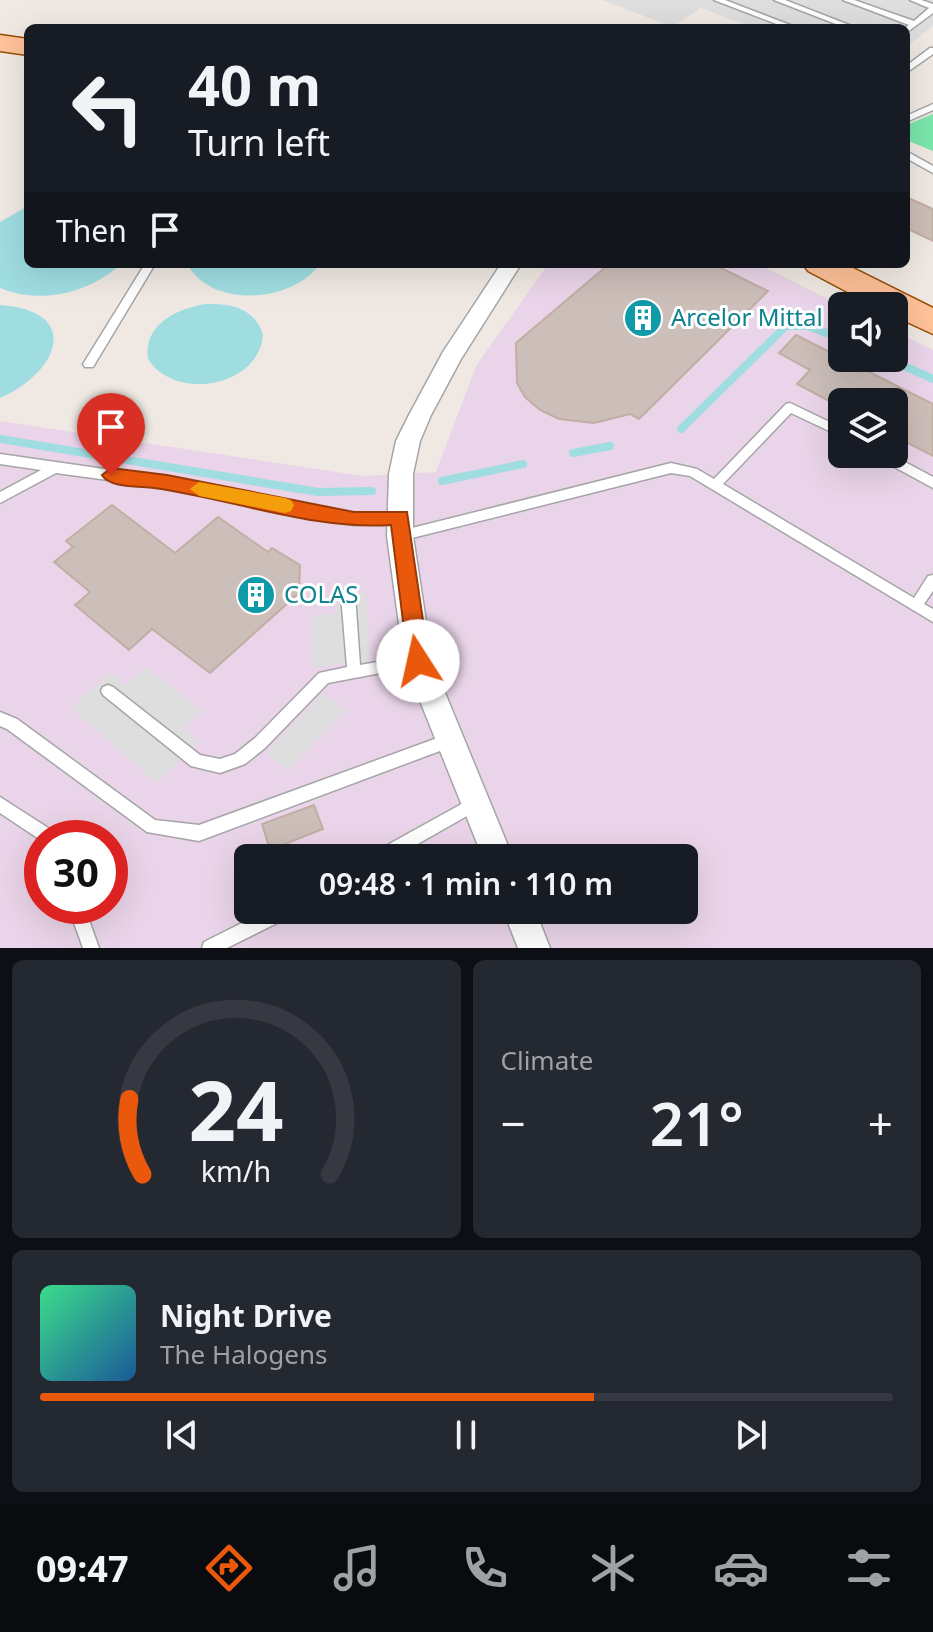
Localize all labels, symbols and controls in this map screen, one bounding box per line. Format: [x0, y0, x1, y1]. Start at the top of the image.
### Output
text: 40 m [188, 46, 321, 122]
icon: left [56, 56, 160, 160]
text: Turn left [188, 118, 330, 167]
icon: arrive [143, 208, 187, 252]
text: Then [56, 210, 127, 251]
map controls [828, 292, 908, 468]
button: sound [828, 292, 908, 372]
building icon: Arcelor Mittal [622, 297, 664, 339]
place label: Arcelor Mittal [671, 300, 823, 333]
button: layers [828, 388, 908, 468]
pin [77, 393, 145, 475]
icon: arrive [89, 405, 133, 449]
building icon: COLAS [235, 574, 277, 616]
place label: COLAS [284, 577, 359, 610]
position arrow [376, 619, 460, 703]
speed limit sign: 30 [24, 820, 128, 924]
text: 09:48 · 1 min · 110 m [319, 863, 613, 904]
text: Climate [501, 1042, 593, 1078]
text: 24 [189, 1052, 284, 1165]
text: 21° [650, 1082, 744, 1164]
text: − [501, 1093, 526, 1153]
text: + [868, 1093, 893, 1153]
text: km/h [201, 1151, 271, 1190]
text: Night Drive [160, 1295, 332, 1336]
text: The Halogens [160, 1336, 327, 1372]
icon: previous [160, 1413, 204, 1457]
icon: pause [444, 1413, 488, 1457]
icon: next [729, 1413, 773, 1457]
icon: directions [201, 1540, 257, 1596]
icon: music [329, 1540, 385, 1596]
icon: phone [457, 1540, 513, 1596]
icon: climate [585, 1540, 641, 1596]
icon: car [713, 1540, 769, 1596]
icon: filters [841, 1540, 897, 1596]
text: 09:47 [36, 1544, 129, 1593]

